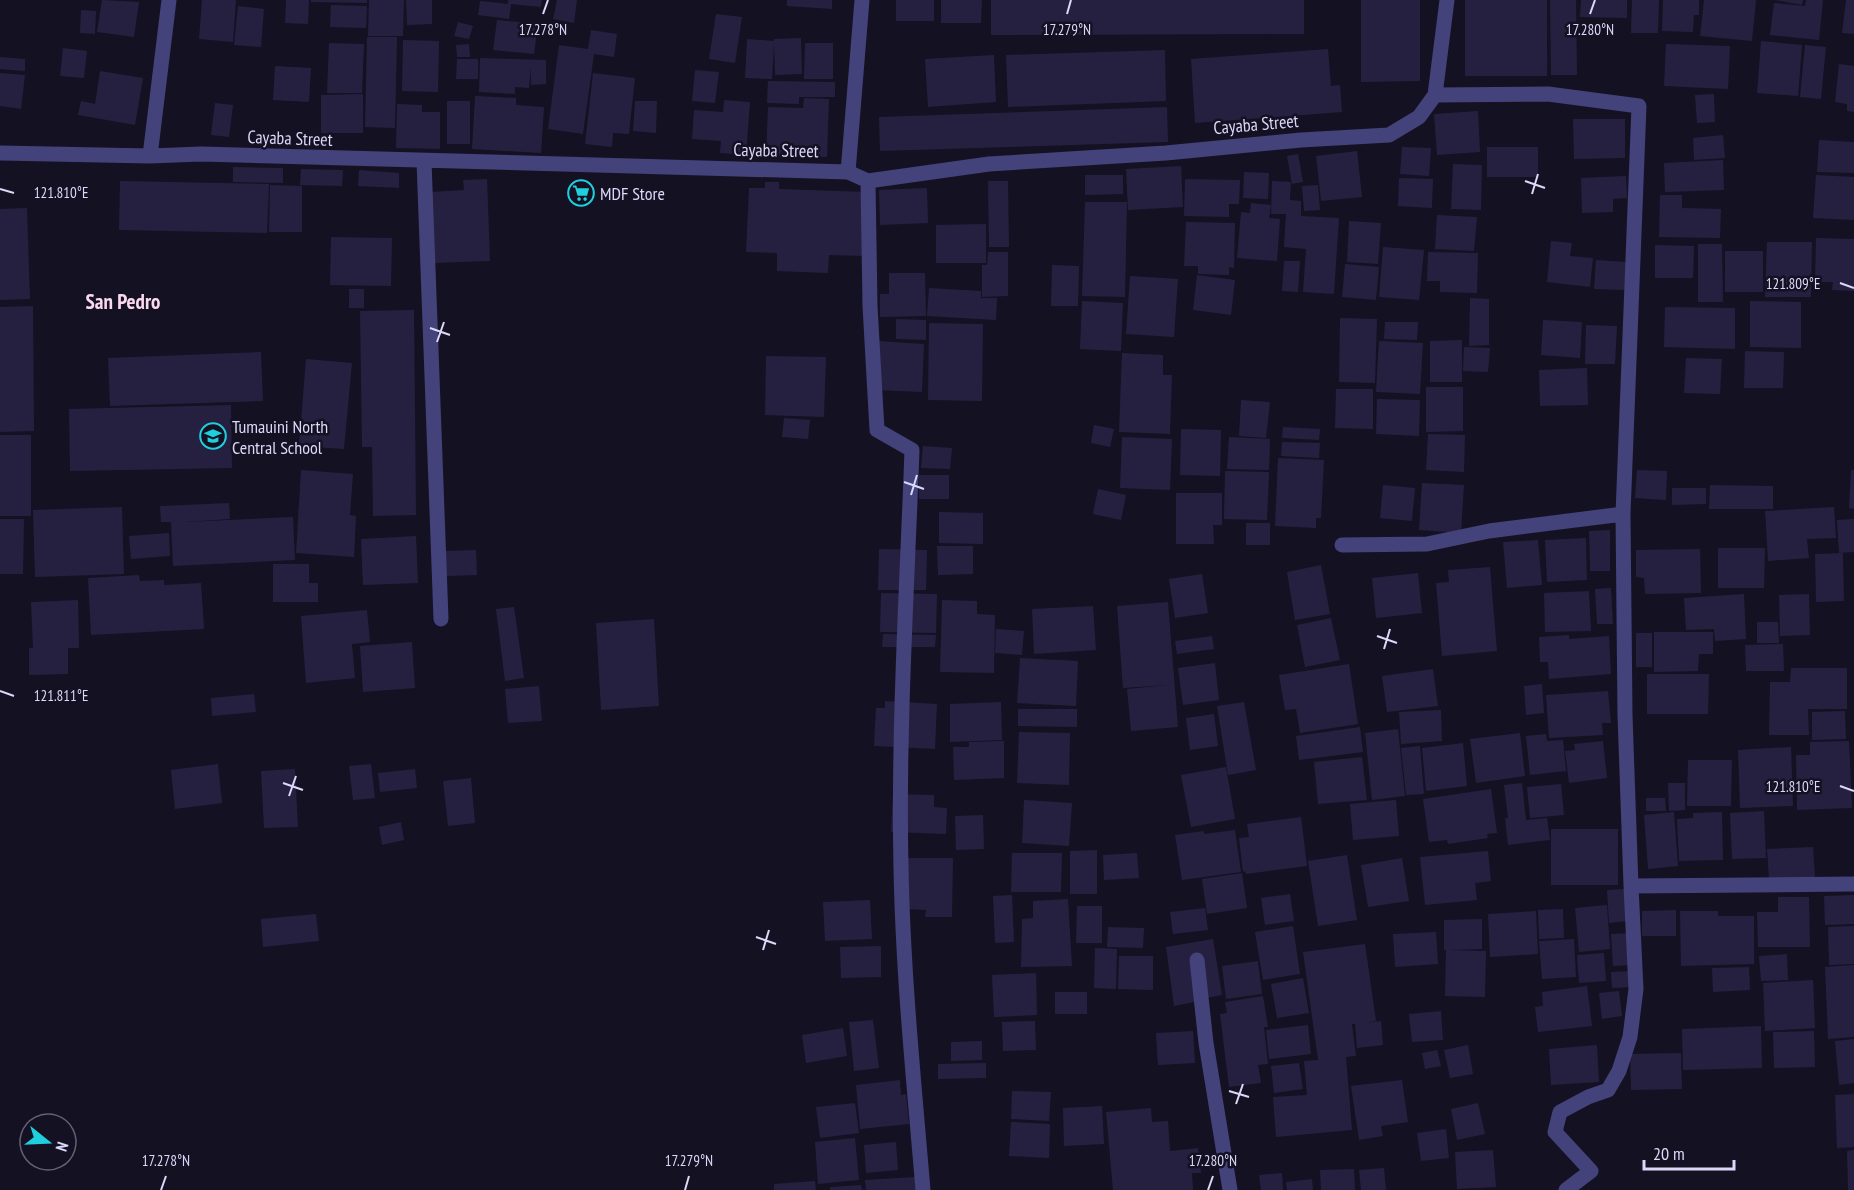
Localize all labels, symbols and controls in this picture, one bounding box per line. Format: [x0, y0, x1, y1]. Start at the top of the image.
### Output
text: 17.278°N [519, 20, 567, 39]
text: 17.279°N [1043, 20, 1091, 39]
text: 17.280°N [1566, 20, 1614, 39]
street label: Cayaba Street [1213, 109, 1300, 139]
street label: Cayaba Street [247, 125, 333, 151]
street label: Cayaba Street [733, 138, 819, 162]
supermarket icon: MDF Store [566, 178, 596, 208]
place label: MDF Store [600, 182, 665, 205]
text: 121.810°E [34, 183, 88, 202]
text: 121.809°E [1766, 274, 1820, 293]
district label: San Pedro [86, 288, 160, 315]
place label: Tumauini North Central School [232, 415, 328, 459]
school or university icon: Tumauini North Central School [198, 421, 228, 451]
text: 121.811°E [34, 686, 88, 705]
text: 121.810°E [1766, 777, 1820, 796]
north arrow [18, 1112, 78, 1172]
scale bar [1644, 1133, 1734, 1171]
text: N [51, 1139, 73, 1154]
text: 20 m [1653, 1142, 1685, 1165]
text: 17.278°N [142, 1151, 190, 1170]
text: 17.279°N [665, 1151, 713, 1170]
text: 17.280°N [1189, 1151, 1237, 1170]

